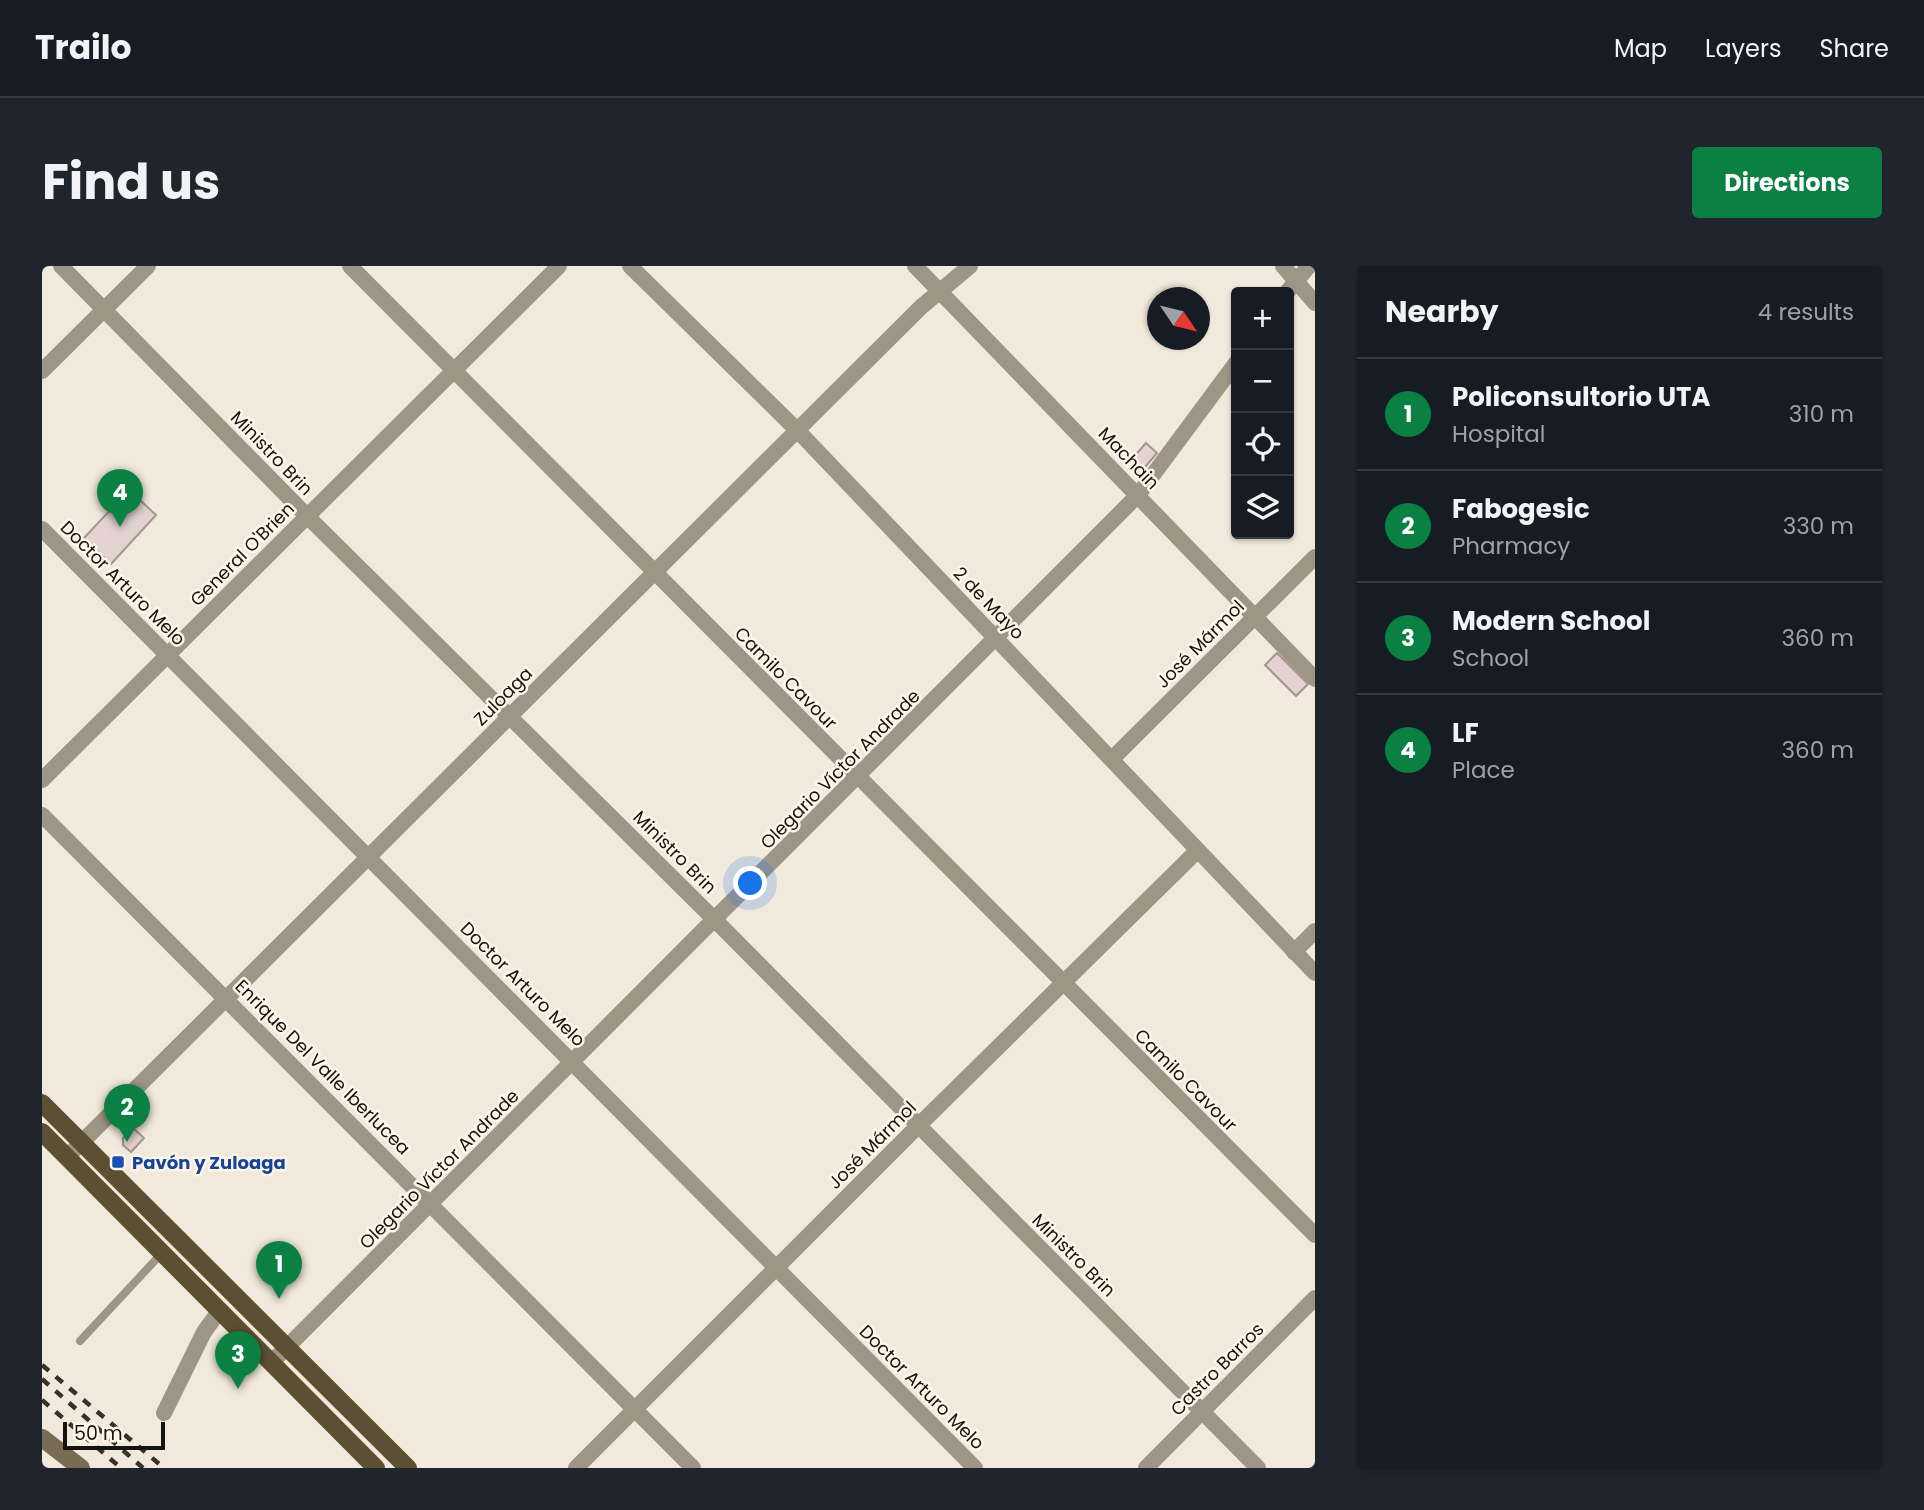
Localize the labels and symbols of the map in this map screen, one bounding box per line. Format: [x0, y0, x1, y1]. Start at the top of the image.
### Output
north arrow [1147, 287, 1210, 350]
street label: Ministro Brin [225, 405, 319, 501]
street label: Machain [1093, 421, 1165, 495]
pin: 4 [97, 469, 143, 527]
street label: General O'Brien [184, 496, 300, 612]
street label: Doctor Arturo Melo [55, 515, 191, 651]
street label: 2 de Mayo [948, 561, 1030, 645]
street label: José Mármol [1150, 594, 1250, 694]
street label: Camilo Cavour [729, 621, 843, 735]
street label: Zuloaga [468, 661, 538, 731]
street label: Olegario Víctor Andrade [755, 684, 925, 854]
street label: Ministro Brin [628, 805, 722, 899]
your location [733, 866, 767, 900]
street label: Doctor Arturo Melo [455, 916, 591, 1052]
street label: Enrique Del Valle Iberlucea [230, 974, 416, 1160]
street label: Camilo Cavour [1129, 1023, 1243, 1137]
pin: 2 [104, 1084, 150, 1142]
street label: Olegario Víctor Andrade [354, 1084, 524, 1254]
street label: José Mármol [822, 1095, 922, 1195]
place label: Pavón y Zuloaga [132, 1150, 286, 1175]
marker: Pavón y Zuloaga [110, 1154, 126, 1170]
street label: Ministro Brin [1027, 1208, 1121, 1302]
pin: 1 [256, 1241, 302, 1299]
street label: Castro Barros [1165, 1317, 1269, 1421]
street label: Doctor Arturo Melo [854, 1319, 990, 1455]
pin: 3 [215, 1331, 261, 1389]
scale bar [63, 1419, 164, 1451]

